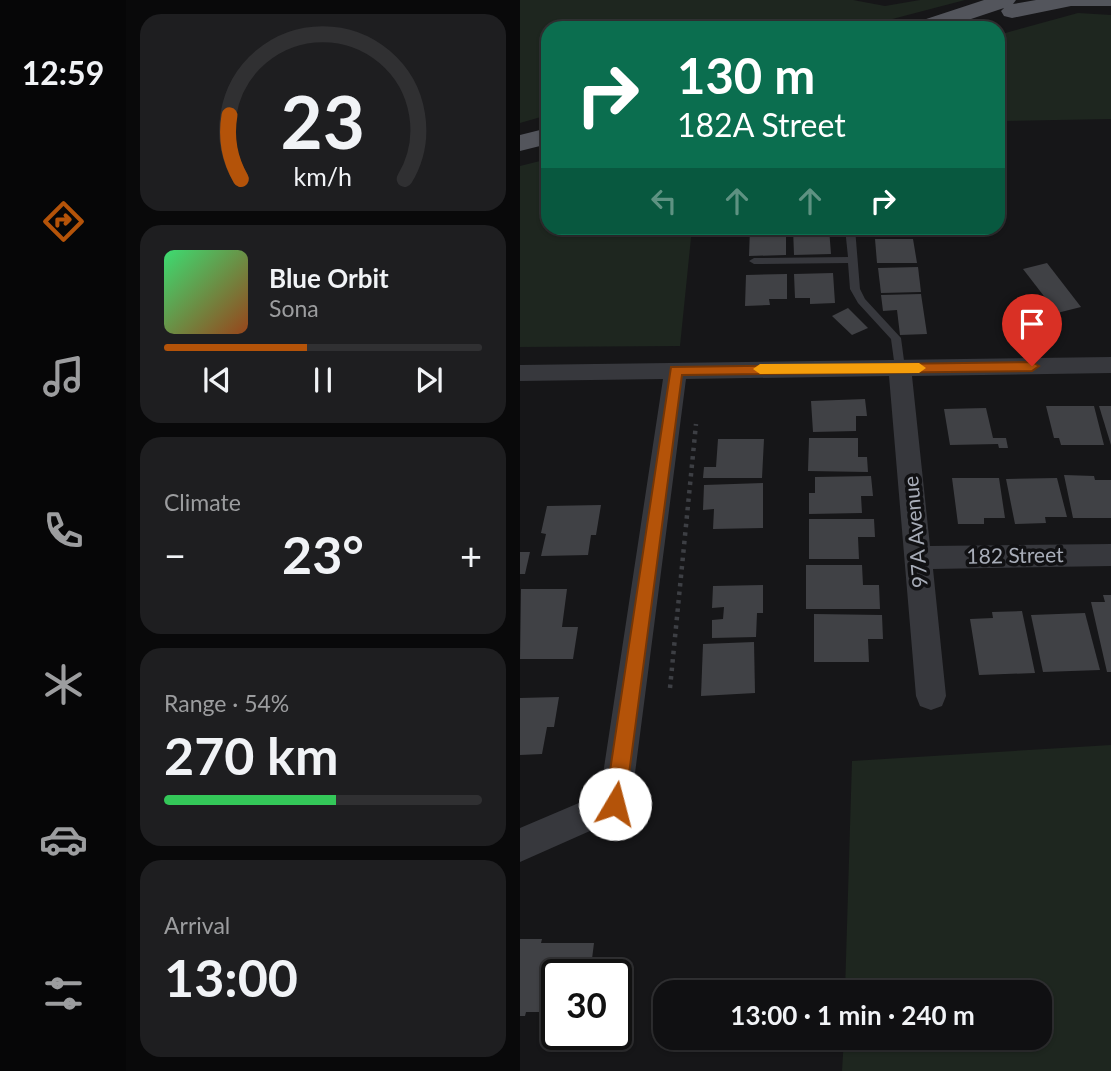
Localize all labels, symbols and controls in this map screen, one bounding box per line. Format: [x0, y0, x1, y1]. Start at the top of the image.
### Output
text: 130 m [677, 46, 815, 104]
icon: right [562, 49, 653, 140]
text: 12:59 [22, 53, 104, 92]
text: 23 [281, 77, 365, 165]
text: 182A Street [677, 105, 846, 144]
text: km/h [294, 161, 352, 191]
icon: left [645, 182, 683, 220]
icon: ahead [718, 182, 756, 220]
icon: ahead [791, 182, 829, 220]
icon: right [864, 182, 902, 220]
icon: directions [39, 197, 88, 246]
text: Blue Orbit [269, 262, 389, 294]
text: Sona [269, 294, 319, 322]
pin [1002, 294, 1062, 366]
icon: arrive [1013, 305, 1051, 343]
icon: music [39, 352, 88, 401]
icon: previous [198, 361, 236, 399]
icon: pause [304, 361, 342, 399]
icon: next [410, 361, 448, 399]
street label: 97A Avenue [897, 475, 932, 589]
text: Climate [164, 488, 241, 516]
icon: phone [39, 506, 88, 555]
text: 23° [282, 523, 364, 585]
text: − [164, 532, 186, 578]
text: + [460, 532, 482, 578]
street label: 182 Street [966, 541, 1064, 568]
icon: climate [39, 660, 88, 709]
text: Range · 54% [164, 689, 289, 717]
text: 270 km [164, 724, 338, 786]
position arrow [578, 767, 652, 841]
icon: car [39, 815, 88, 864]
text: Arrival [164, 911, 230, 939]
text: 13:00 [164, 946, 298, 1008]
speed limit sign: 30 [541, 959, 632, 1050]
icon: filters [39, 969, 88, 1018]
text: 13:00 · 1 min · 240 m [730, 999, 975, 1031]

